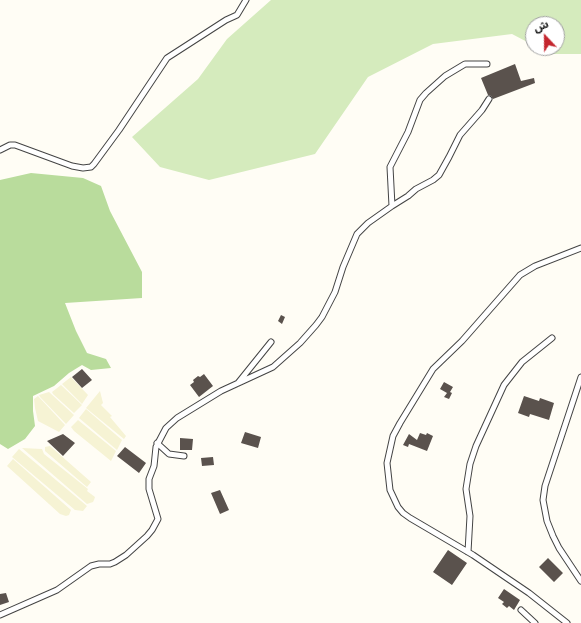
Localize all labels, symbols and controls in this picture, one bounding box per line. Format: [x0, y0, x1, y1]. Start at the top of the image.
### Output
north arrow [525, 16, 565, 56]
text: ش [531, 16, 550, 35]

